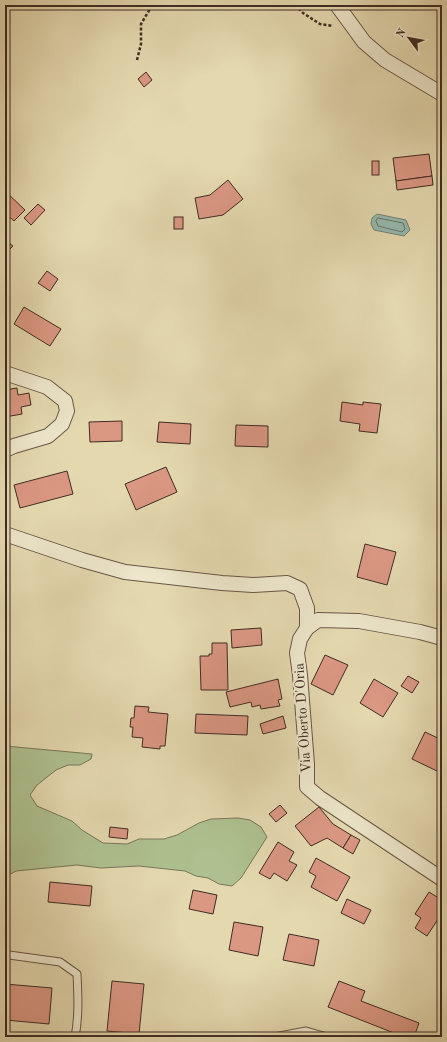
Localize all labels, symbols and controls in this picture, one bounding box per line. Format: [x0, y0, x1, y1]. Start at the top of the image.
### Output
north arrow [389, 18, 429, 58]
text: N [395, 27, 409, 40]
street label: Via Oberto D'Oria [292, 662, 314, 773]

